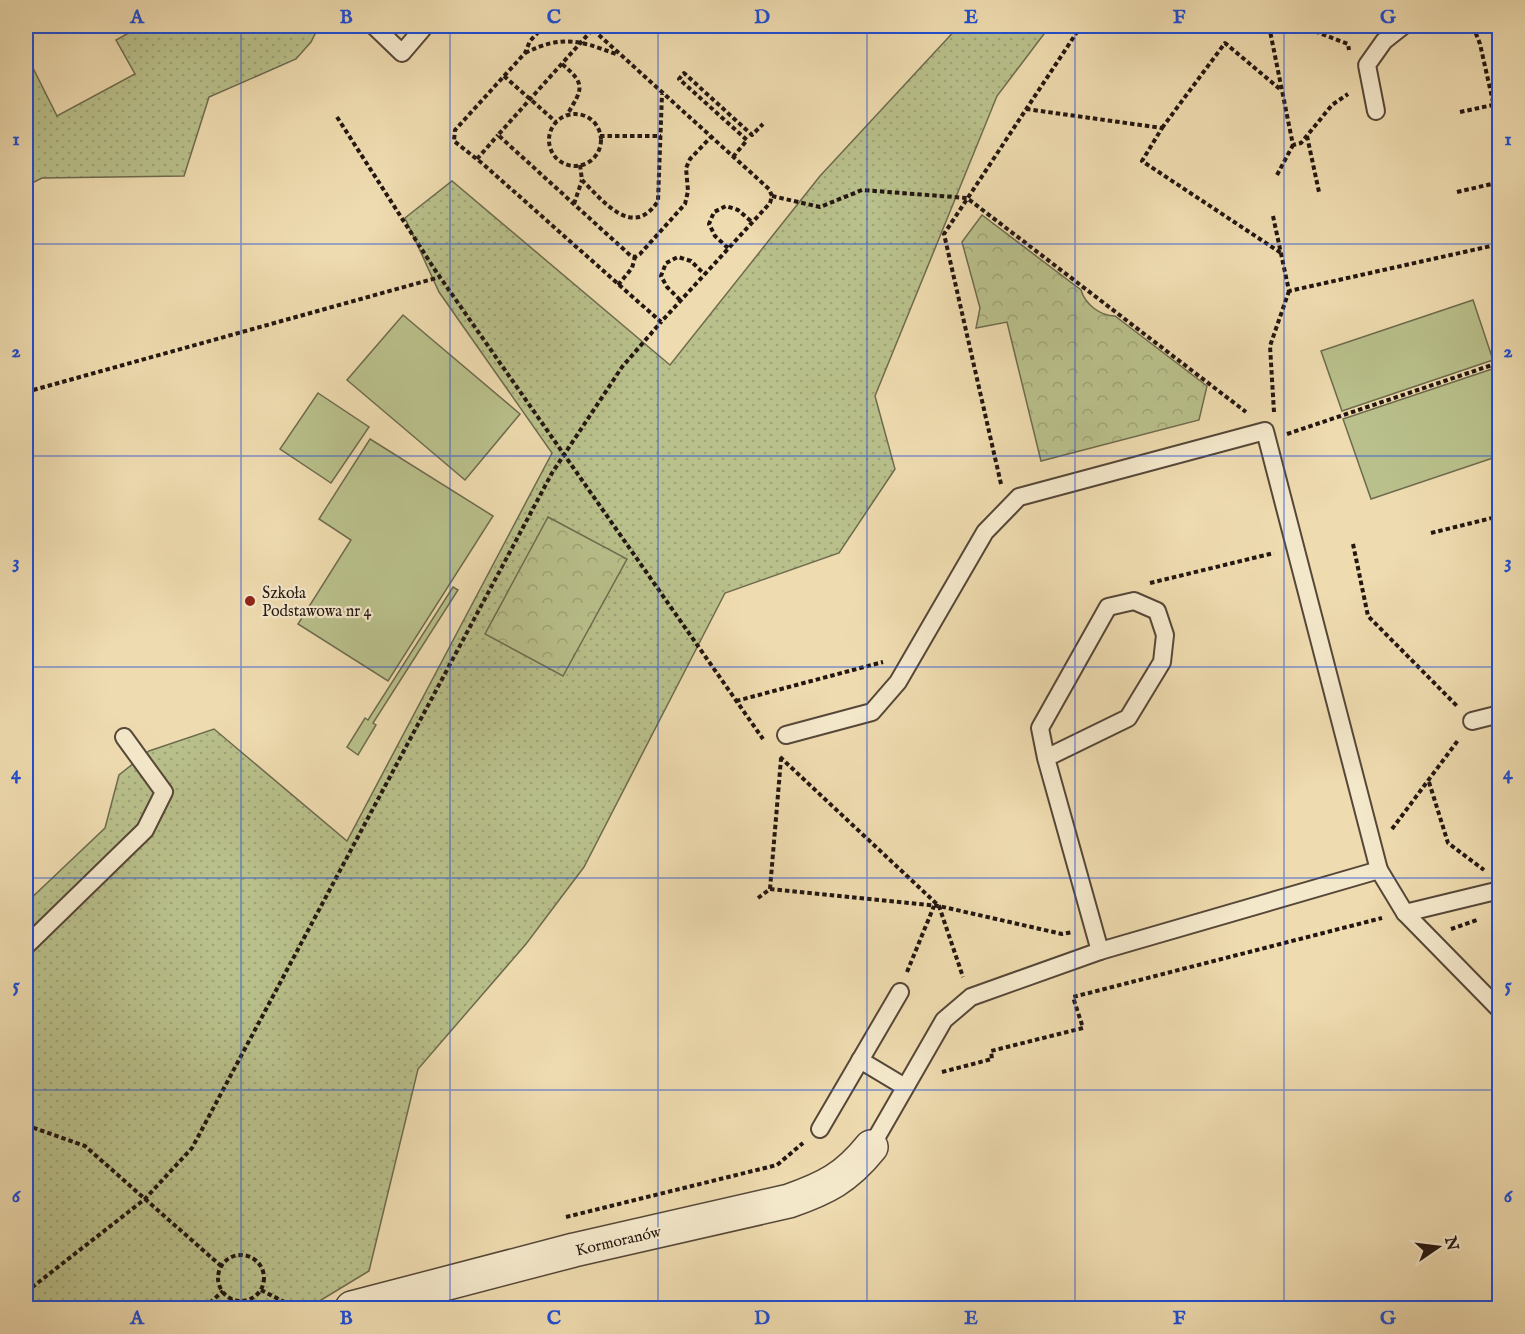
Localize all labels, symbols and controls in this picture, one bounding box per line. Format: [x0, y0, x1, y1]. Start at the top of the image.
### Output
text: A [129, 5, 145, 30]
text: B [339, 5, 353, 30]
text: C [547, 5, 561, 30]
text: D [754, 5, 770, 30]
text: E [964, 5, 978, 30]
text: F [1173, 5, 1186, 30]
text: G [1380, 5, 1397, 30]
text: 1 [12, 127, 20, 152]
text: 1 [1504, 127, 1512, 152]
text: 2 [11, 339, 21, 364]
text: 2 [1503, 339, 1513, 364]
text: 3 [12, 550, 20, 575]
text: 3 [1504, 550, 1512, 575]
place label: Szkoła Podstawowa nr 4 [262, 584, 372, 622]
marker: Szkoła Podstawowa nr 4 [243, 594, 257, 608]
text: 4 [11, 761, 22, 786]
text: 4 [1503, 761, 1514, 786]
text: 5 [12, 973, 20, 998]
text: 5 [1504, 973, 1512, 998]
text: 6 [12, 1184, 22, 1209]
text: 6 [1504, 1184, 1514, 1209]
north arrow [1408, 1217, 1468, 1277]
street label: Kormoranów [574, 1222, 664, 1261]
text: N [1439, 1234, 1462, 1253]
text: A [129, 1306, 145, 1331]
text: B [339, 1306, 353, 1331]
text: C [547, 1306, 561, 1331]
text: D [754, 1306, 770, 1331]
text: E [964, 1306, 978, 1331]
text: F [1173, 1306, 1186, 1331]
text: G [1380, 1306, 1397, 1331]

